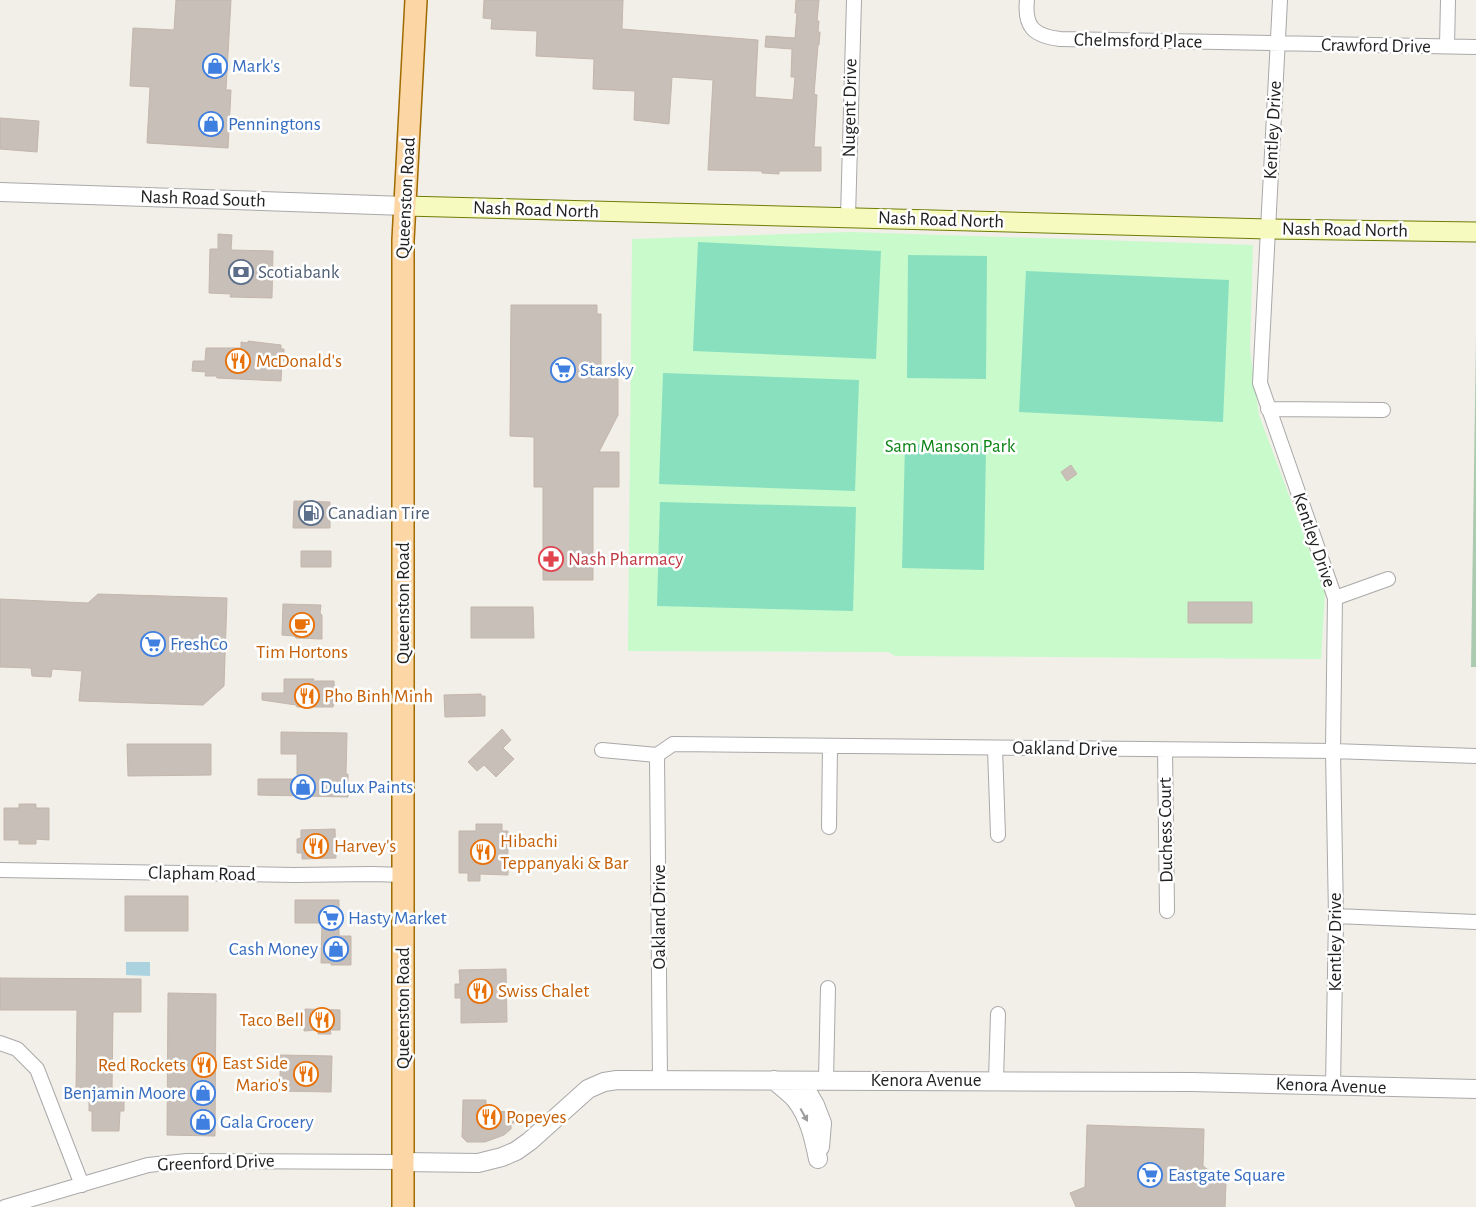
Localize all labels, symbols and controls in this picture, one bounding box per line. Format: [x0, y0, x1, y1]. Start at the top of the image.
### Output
street label: Chelmsford Place [1074, 30, 1202, 52]
street label: Crawford Drive [1321, 36, 1431, 56]
shop icon: Mark's [202, 53, 228, 79]
place label: Mark's [232, 57, 280, 76]
street label: Nugent Drive [840, 58, 860, 158]
street label: Kentley Drive [1261, 80, 1285, 180]
shop icon: Penningtons [198, 111, 224, 137]
place label: Penningtons [228, 115, 321, 134]
street label: Queenston Road [393, 137, 419, 259]
street label: Nash Road South [140, 187, 266, 211]
street label: Nash Road North [473, 198, 599, 222]
street label: Nash Road North [878, 208, 1004, 232]
street label: Nash Road North [1282, 219, 1408, 241]
bank icon: Scotiabank [228, 259, 254, 285]
place label: Scotiabank [258, 263, 340, 282]
restaurant icon: McDonald's [225, 348, 251, 374]
place label: McDonald's [256, 352, 342, 371]
supermarket icon: Starsky [550, 357, 576, 383]
place label: Starsky [580, 361, 634, 380]
park label: Sam Manson Park [885, 437, 1016, 456]
street label: Kentley Drive [1289, 490, 1339, 590]
fuel station icon: Canadian Tire [298, 500, 324, 526]
place label: Canadian Tire [328, 504, 430, 523]
street label: Queenston Road [394, 542, 413, 664]
pharmacy icon: Nash Pharmacy [538, 546, 564, 572]
place label: Nash Pharmacy [568, 550, 683, 569]
cafe icon: Tim Hortons [289, 612, 315, 638]
supermarket icon: FreshCo [140, 631, 166, 657]
place label: FreshCo [170, 635, 228, 654]
place label: Tim Hortons [256, 643, 348, 662]
restaurant icon: Pho Binh Minh [294, 683, 320, 709]
place label: Pho Binh Minh [324, 687, 433, 706]
street label: Oakland Drive [1012, 739, 1118, 759]
shop icon: Dulux Paints [290, 774, 316, 800]
street label: Duchess Court [1156, 777, 1176, 883]
place label: Dulux Paints [320, 778, 413, 797]
place label: Hibachi Teppanyaki & Bar [500, 832, 628, 873]
restaurant icon: Harvey's [303, 833, 329, 859]
place label: Harvey's [334, 837, 396, 856]
restaurant icon: Hibachi Teppanyaki & Bar [470, 839, 496, 865]
street label: Clapham Road [148, 864, 256, 884]
street label: Oakland Drive [650, 864, 669, 970]
street label: Kentley Drive [1326, 893, 1345, 991]
supermarket icon: Hasty Market [318, 905, 344, 931]
place label: Hasty Market [348, 909, 446, 928]
shop icon: Cash Money [323, 936, 349, 962]
place label: Cash Money [229, 940, 318, 959]
street label: Queenston Road [394, 947, 413, 1069]
restaurant icon: Swiss Chalet [467, 978, 493, 1004]
place label: Swiss Chalet [498, 982, 589, 1001]
restaurant icon: Taco Bell [309, 1007, 335, 1033]
place label: Taco Bell [239, 1011, 304, 1030]
restaurant icon: Red Rockets [191, 1052, 217, 1078]
place label: East Side Mario's [222, 1054, 288, 1095]
place label: Red Rockets [98, 1056, 186, 1075]
restaurant icon: East Side Mario's [293, 1061, 319, 1087]
street label: Kenora Avenue [871, 1071, 981, 1090]
street label: Kenora Avenue [1275, 1075, 1387, 1097]
shop icon: Benjamin Moore [190, 1080, 216, 1106]
place label: Benjamin Moore [63, 1084, 186, 1103]
restaurant icon: Popeyes [476, 1104, 502, 1130]
place label: Popeyes [506, 1108, 566, 1127]
one-way arrow [800, 1108, 808, 1123]
shop icon: Gala Grocery [190, 1109, 216, 1135]
place label: Gala Grocery [220, 1113, 314, 1132]
street label: Greenford Drive [157, 1151, 275, 1175]
supermarket icon: Eastgate Square [1137, 1162, 1163, 1188]
place label: Eastgate Square [1168, 1166, 1285, 1185]

